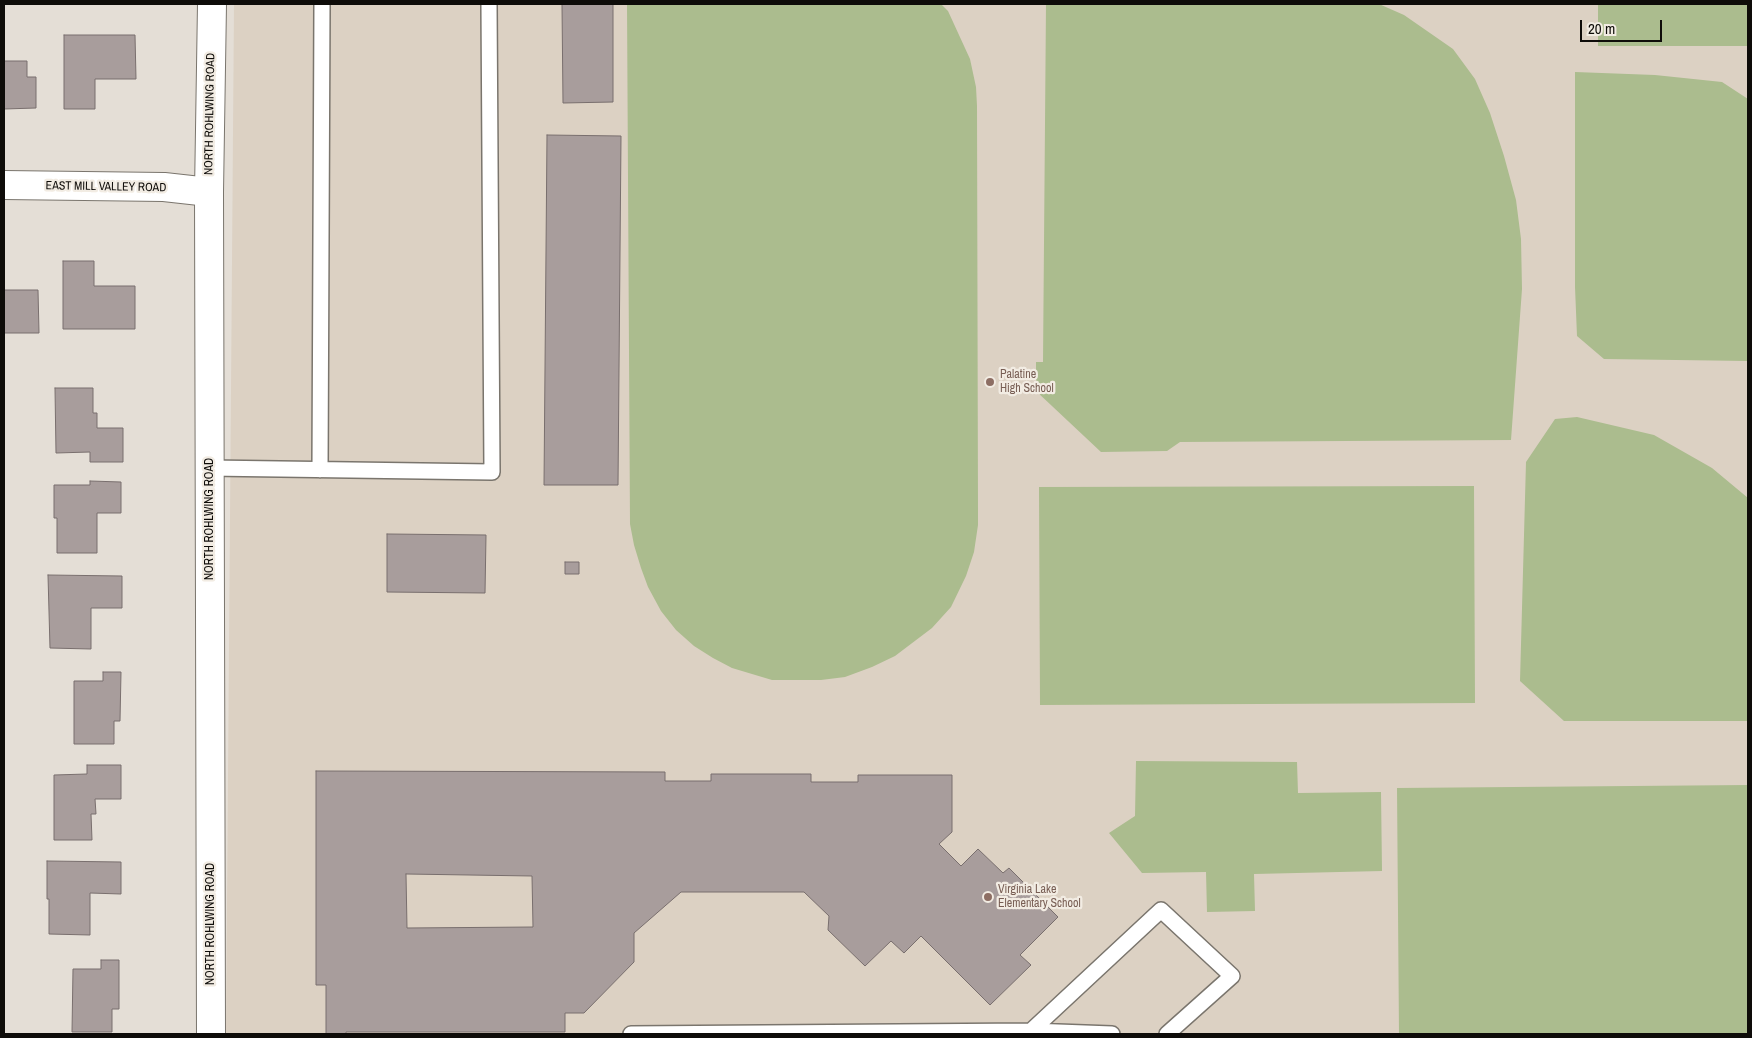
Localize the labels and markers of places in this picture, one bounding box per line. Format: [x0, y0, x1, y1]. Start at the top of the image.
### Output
place label: Palatine High School [1000, 368, 1054, 396]
marker: Palatine High School [984, 376, 996, 388]
place label: Virginia Lake Elementary School [998, 883, 1081, 911]
marker: Virginia Lake Elementary School [982, 891, 994, 903]

